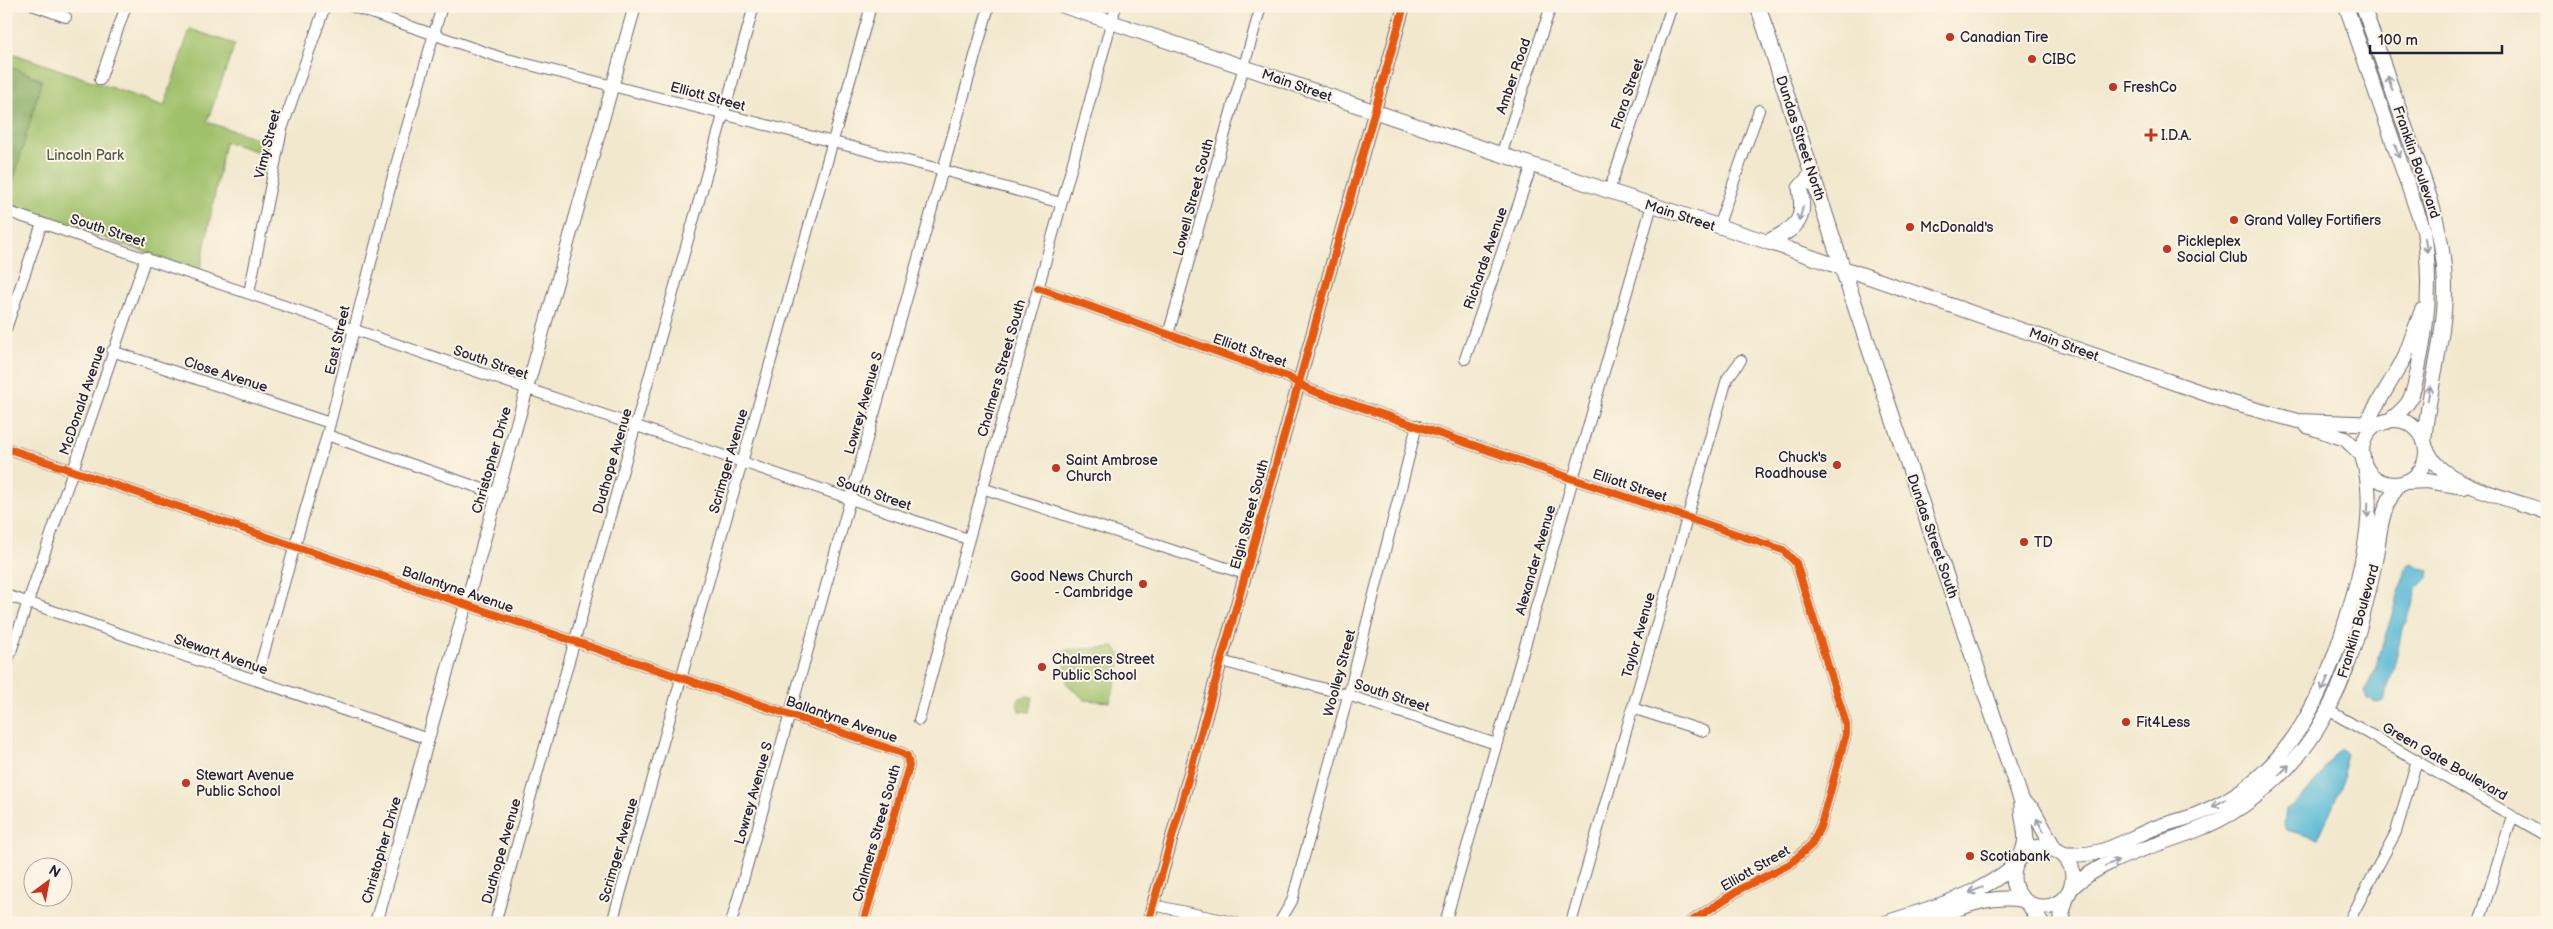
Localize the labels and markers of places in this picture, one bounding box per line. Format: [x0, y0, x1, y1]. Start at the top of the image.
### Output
place label: Canadian Tire [1960, 29, 2048, 46]
marker: Canadian Tire [1944, 31, 1956, 43]
place label: CIBC [2042, 51, 2076, 68]
marker: CIBC [2026, 53, 2038, 65]
place label: FreshCo [2123, 79, 2177, 96]
marker: FreshCo [2107, 81, 2119, 93]
place label: I.D.A. [2161, 127, 2192, 144]
marker: I.D.A. [2145, 129, 2157, 141]
place label: Grand Valley Fortifiers [2244, 212, 2381, 229]
marker: Grand Valley Fortifiers [2228, 214, 2240, 226]
place label: McDonald's [1920, 219, 1994, 236]
marker: McDonald's [1904, 221, 1916, 233]
place label: Pickleplex Social Club [2177, 233, 2248, 266]
marker: Pickleplex Social Club [2161, 243, 2173, 255]
place label: Chuck's Roadhouse [1755, 449, 1827, 482]
place label: Saint Ambrose Church [1066, 452, 1158, 485]
marker: Chuck's Roadhouse [1831, 459, 1843, 471]
marker: Saint Ambrose Church [1050, 462, 1062, 474]
place label: TD [2034, 534, 2053, 551]
marker: TD [2018, 536, 2030, 548]
place label: Good News Church - Cambridge [1010, 568, 1133, 601]
marker: Good News Church - Cambridge [1137, 578, 1149, 590]
place label: Chalmers Street Public School [1052, 651, 1155, 684]
marker: Chalmers Street Public School [1036, 661, 1048, 673]
place label: Fit4Less [2136, 714, 2190, 731]
marker: Fit4Less [2120, 716, 2132, 728]
place label: Stewart Avenue Public School [196, 767, 294, 800]
marker: Stewart Avenue Public School [180, 777, 192, 789]
place label: Scotiabank [1980, 848, 2050, 865]
marker: Scotiabank [1964, 850, 1976, 862]

